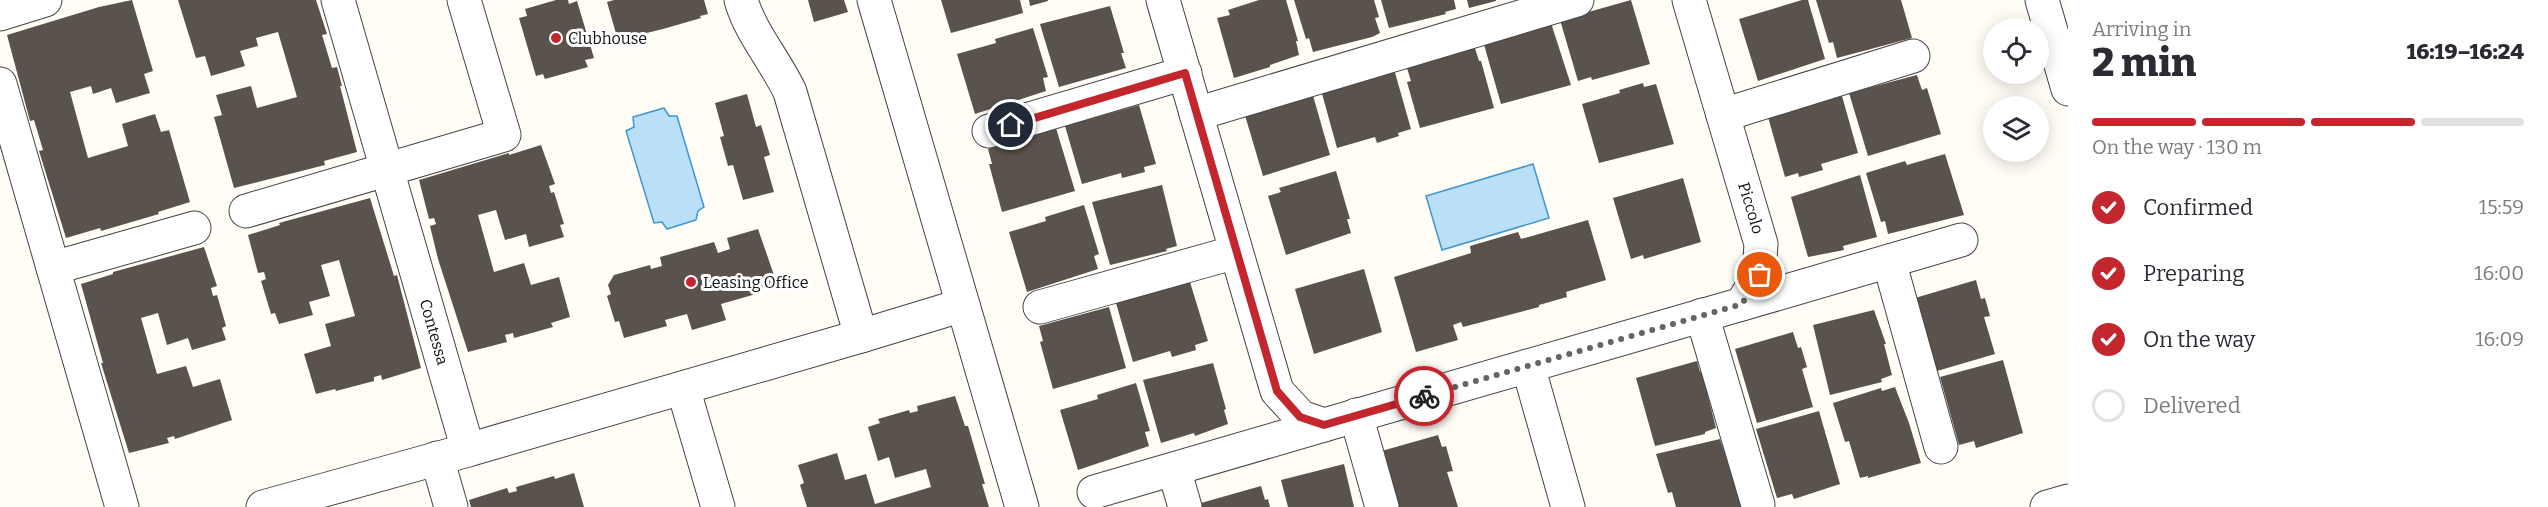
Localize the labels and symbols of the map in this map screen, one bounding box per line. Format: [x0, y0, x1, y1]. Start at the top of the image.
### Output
place label: Clubhouse [568, 29, 647, 48]
marker: Clubhouse [549, 31, 563, 45]
pin [985, 99, 1036, 150]
street label: Piccolo [1734, 180, 1768, 236]
pin [1734, 249, 1785, 300]
place label: Leasing Office [703, 273, 808, 292]
marker: Leasing Office [684, 275, 698, 289]
street label: Contessa [416, 297, 453, 367]
courier [1394, 366, 1454, 426]

